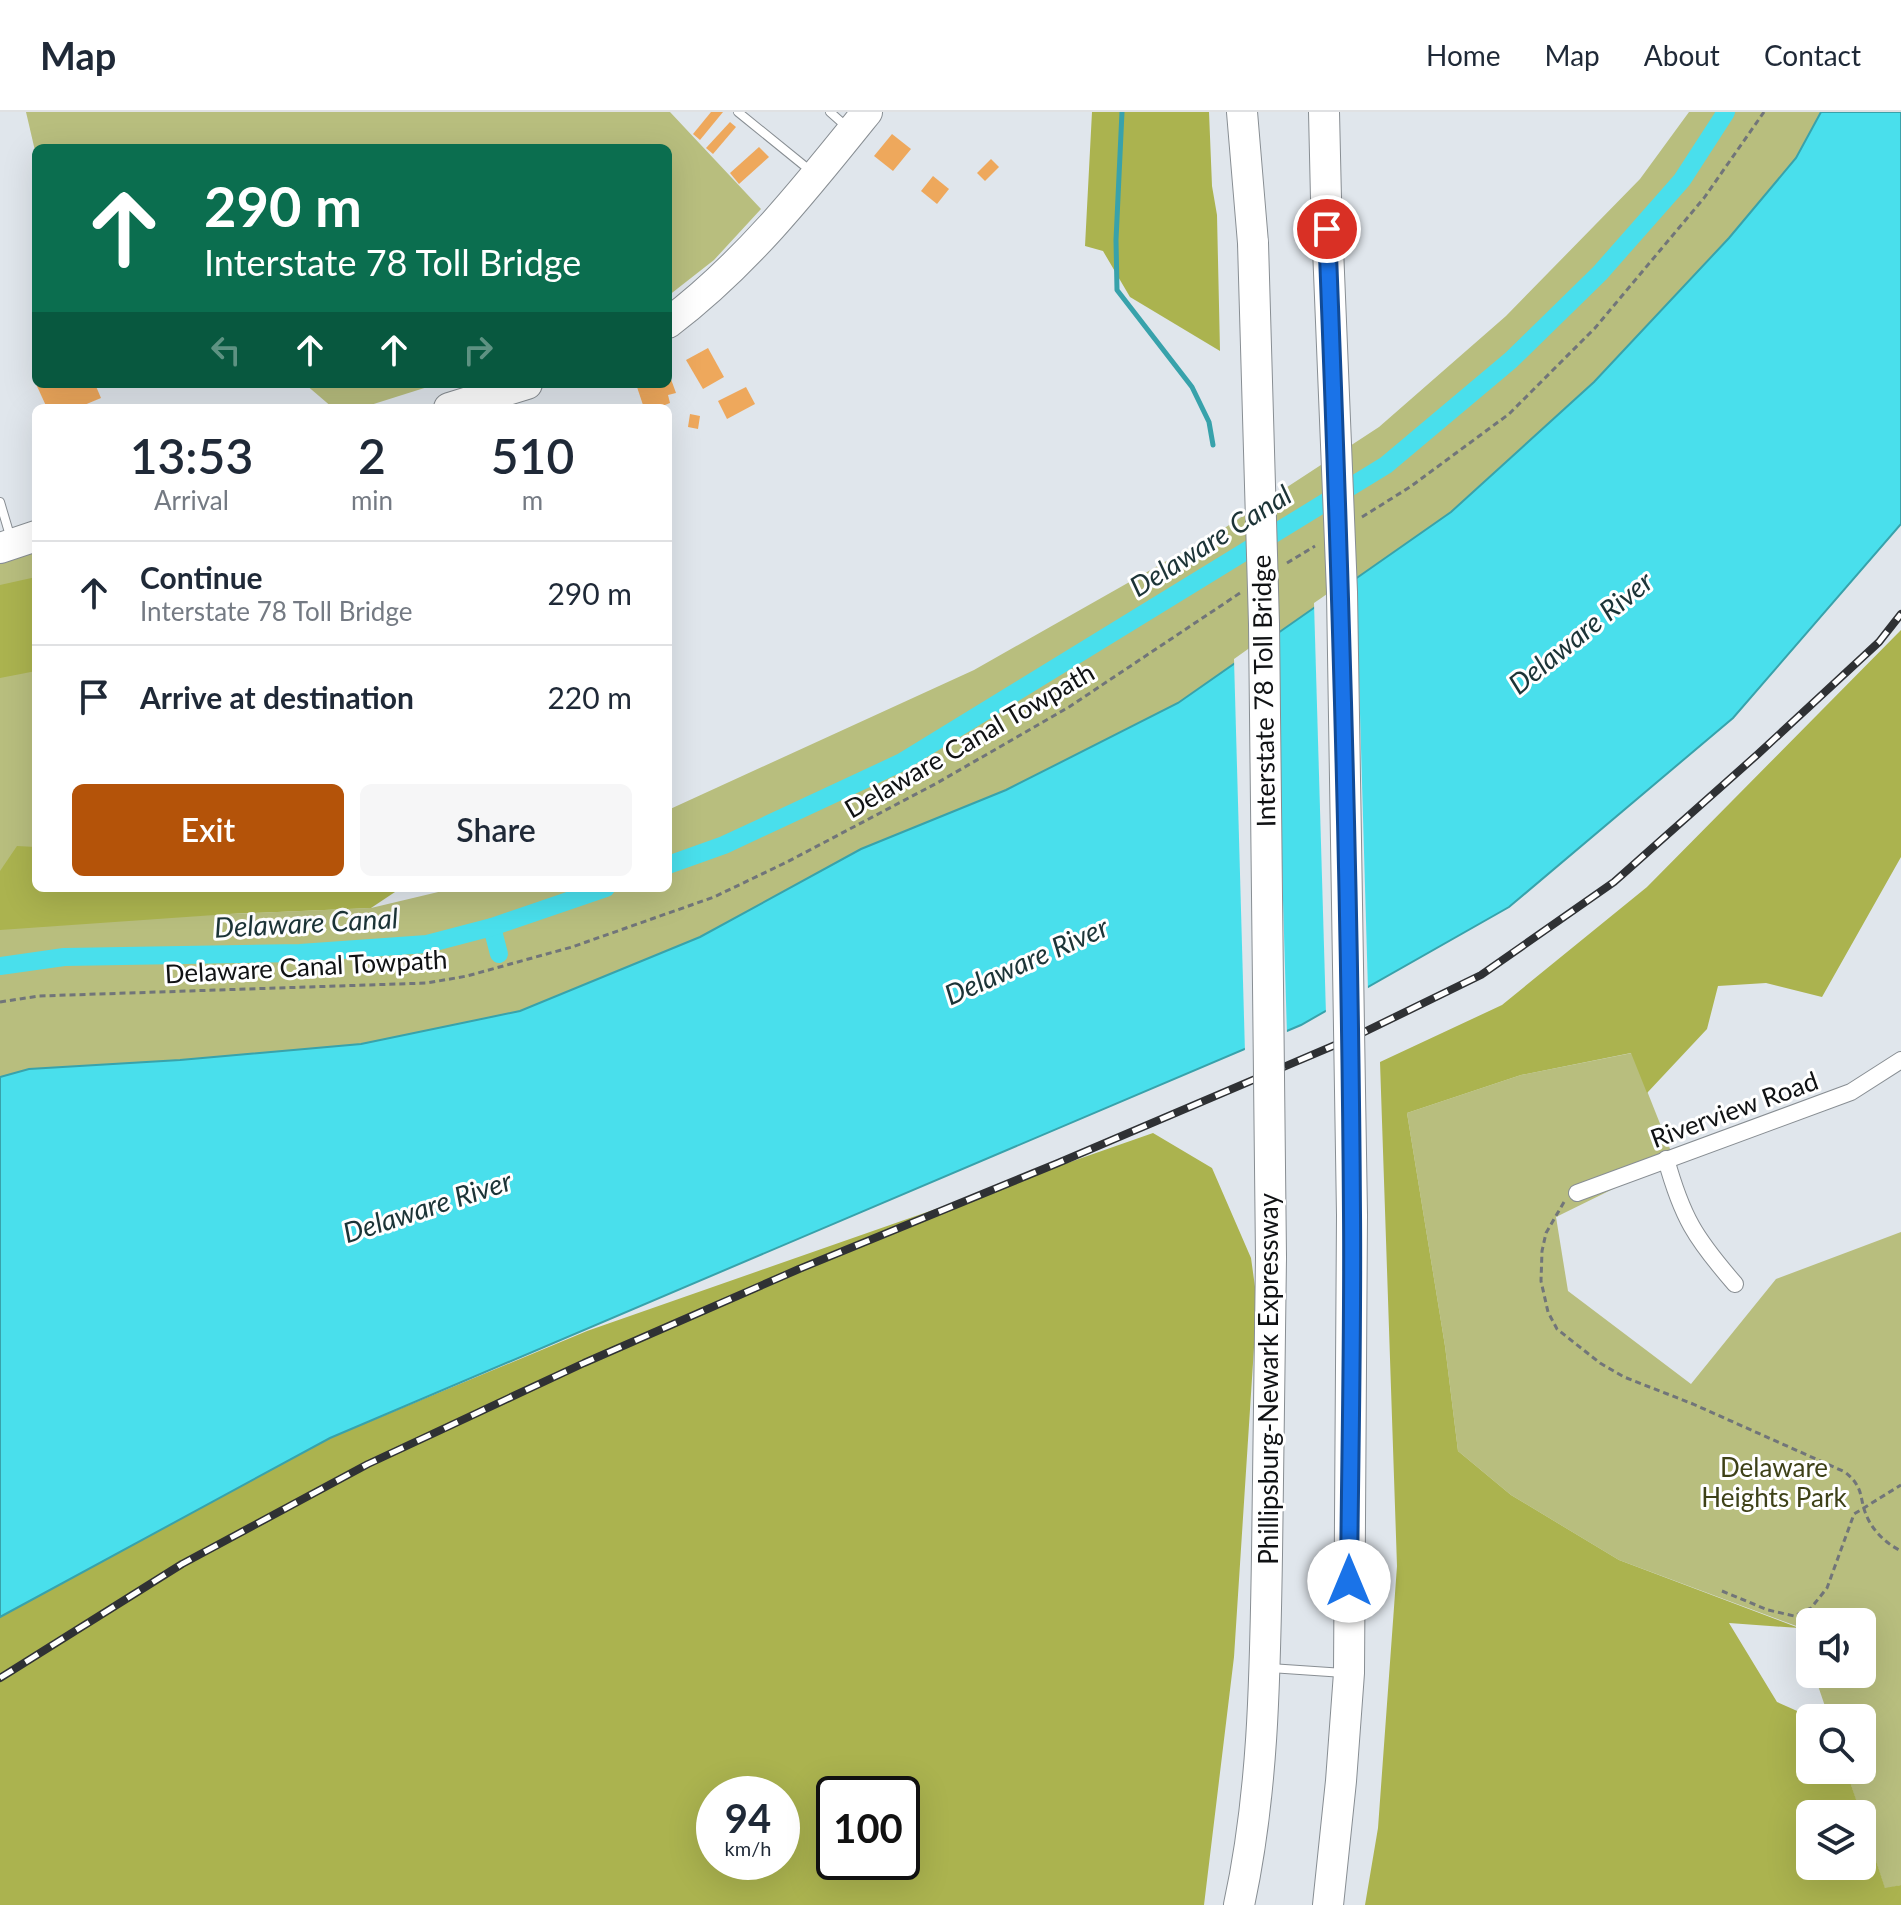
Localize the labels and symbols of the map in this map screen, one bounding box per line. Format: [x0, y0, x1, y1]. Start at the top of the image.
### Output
pin [1293, 195, 1361, 263]
water label: Delaware Canal [1123, 477, 1297, 603]
street label: Interstate 78 Toll Bridge [1245, 555, 1281, 827]
water label: Delaware River [1501, 563, 1659, 700]
street label: Delaware Canal Towpath [839, 655, 1099, 825]
water label: Delaware Canal [213, 900, 399, 944]
water label: Delaware River [939, 909, 1114, 1011]
street label: Delaware Canal Towpath [164, 943, 448, 989]
street label: Riverview Road [1646, 1064, 1822, 1154]
water label: Delaware River [338, 1163, 516, 1249]
street label: Phillipsburg-Newark Expressway [1252, 1193, 1284, 1565]
park label: Delaware Heights Park [1701, 1451, 1847, 1513]
position arrow [1307, 1539, 1391, 1623]
speed limit sign: 100 [816, 1776, 920, 1880]

